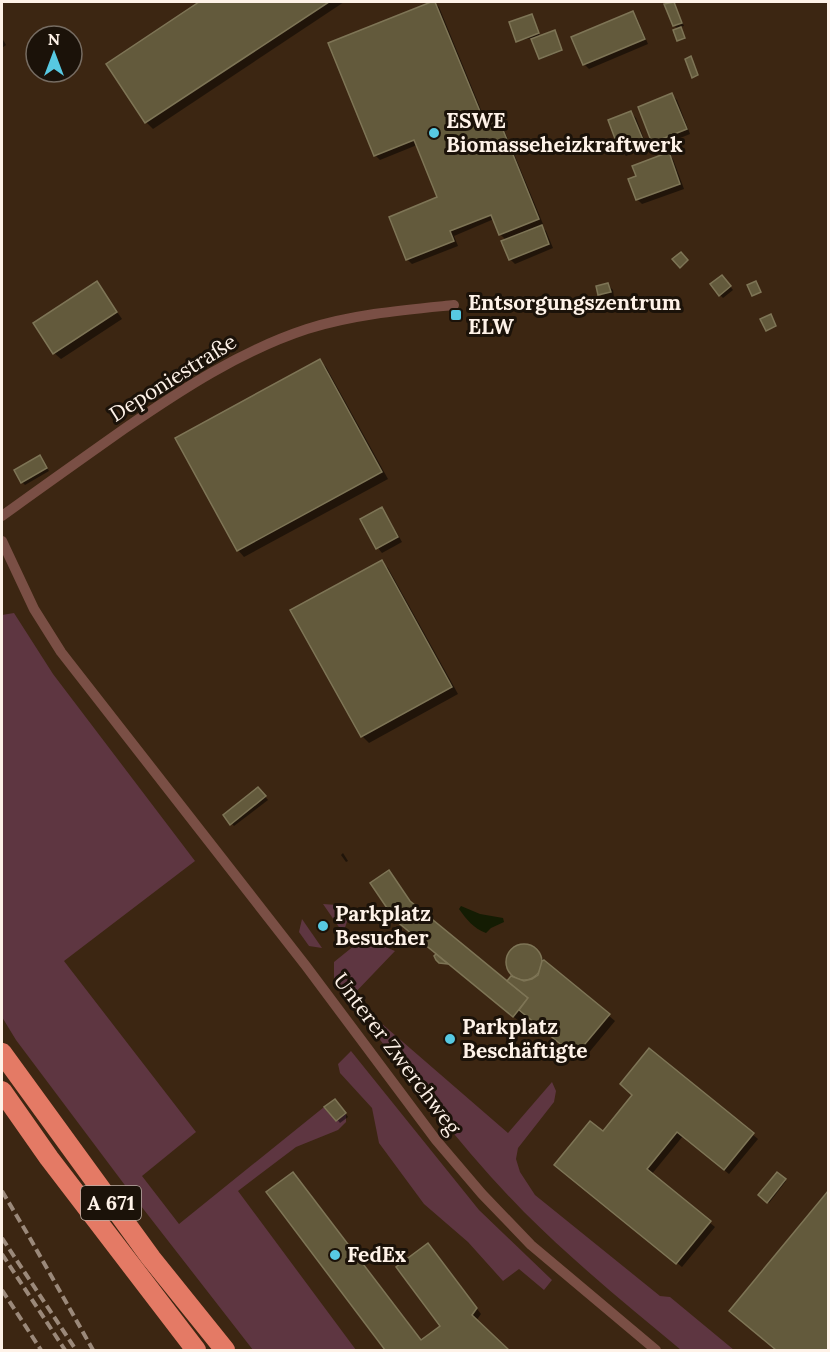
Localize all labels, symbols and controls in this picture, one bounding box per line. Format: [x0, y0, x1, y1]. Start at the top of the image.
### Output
north arrow [24, 24, 84, 84]
text: N [48, 29, 60, 49]
place label: ESWE Biomasseheizkraftwerk [446, 107, 683, 158]
marker: ESWE Biomasseheizkraftwerk [427, 126, 441, 140]
place label: Entsorgungszentrum ELW [468, 289, 681, 340]
marker: Entsorgungszentrum ELW [449, 308, 463, 322]
street label: Deponiestraße [104, 328, 241, 427]
place label: Parkplatz Besucher [335, 900, 431, 951]
marker: Parkplatz Besucher [316, 919, 330, 933]
street label: Unterer Zwerchweg [328, 967, 467, 1140]
place label: Parkplatz Beschäftigte [462, 1013, 588, 1064]
marker: Parkplatz Beschäftigte [443, 1032, 457, 1046]
road number: A 671 [81, 1186, 141, 1220]
place label: FedEx [347, 1241, 407, 1268]
marker: FedEx [328, 1248, 342, 1262]

